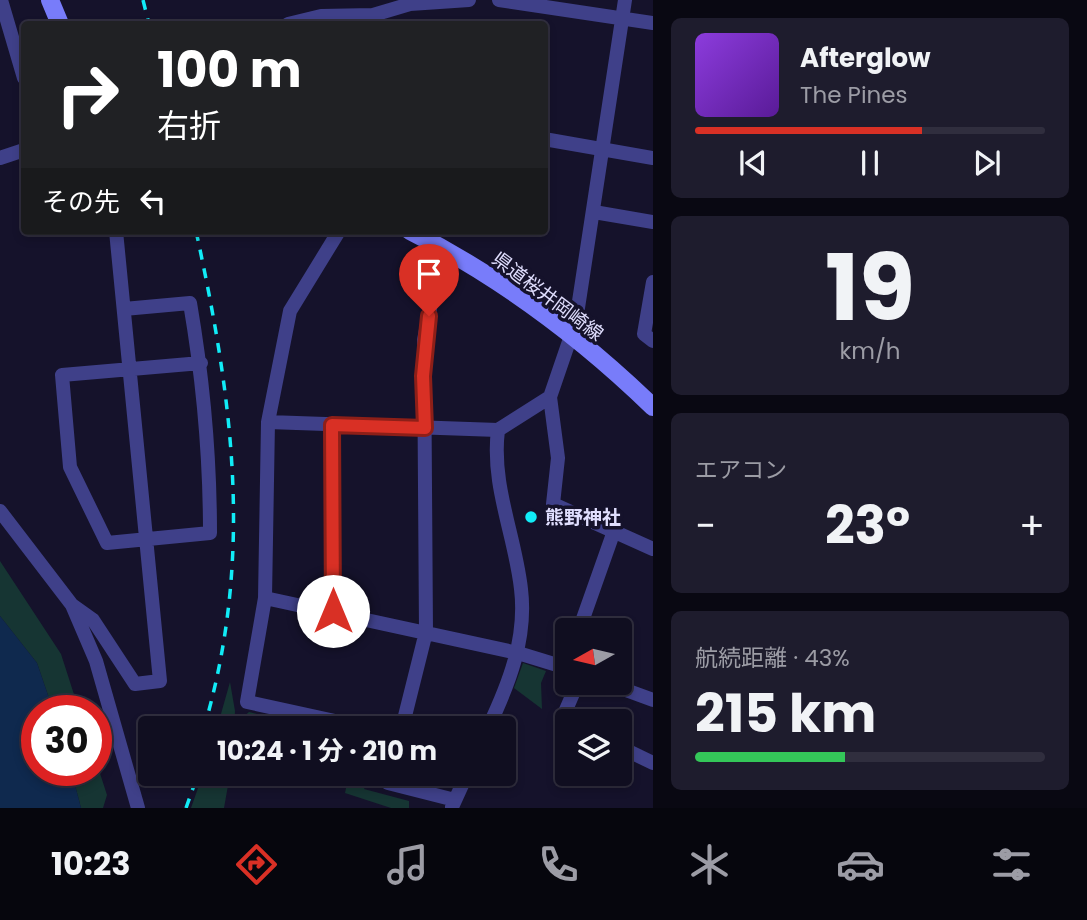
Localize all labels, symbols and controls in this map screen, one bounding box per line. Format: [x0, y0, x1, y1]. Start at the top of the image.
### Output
text: 100 m [157, 36, 302, 104]
text: Afterglow [800, 40, 931, 76]
icon: right [42, 49, 133, 140]
text: The Pines [800, 79, 908, 111]
text: 右折 [157, 103, 221, 148]
icon: previous [734, 144, 772, 182]
icon: pause [851, 144, 889, 182]
icon: next [968, 144, 1006, 182]
icon: left [134, 182, 172, 220]
text: その先 [42, 184, 120, 220]
text: 19 [825, 224, 915, 352]
pin [399, 244, 459, 316]
street label: 県道桜井岡崎線 [486, 246, 609, 347]
icon: arrive [410, 255, 448, 293]
text: km/h [839, 335, 901, 367]
text: エアコン [695, 454, 787, 486]
text: 23° [825, 489, 910, 562]
text: − [695, 499, 716, 552]
text: + [1019, 499, 1045, 552]
place label: 熊野神社 [545, 504, 621, 531]
marker: 熊野神社 [523, 509, 539, 525]
position arrow [296, 574, 370, 648]
north arrow [555, 618, 632, 695]
map controls [555, 618, 632, 786]
text: 航続距離 · 43% [695, 642, 850, 674]
text: 215 km [695, 677, 876, 750]
speed limit sign: 30 [21, 695, 112, 786]
button: layers [555, 709, 632, 786]
text: 10:24 · 1 分 · 210 m [217, 733, 437, 769]
icon: directions [232, 840, 281, 889]
icon: music [383, 840, 432, 889]
icon: phone [534, 840, 583, 889]
icon: climate [685, 840, 734, 889]
icon: car [836, 840, 885, 889]
icon: filters [987, 840, 1036, 889]
text: 10:23 [51, 841, 131, 886]

